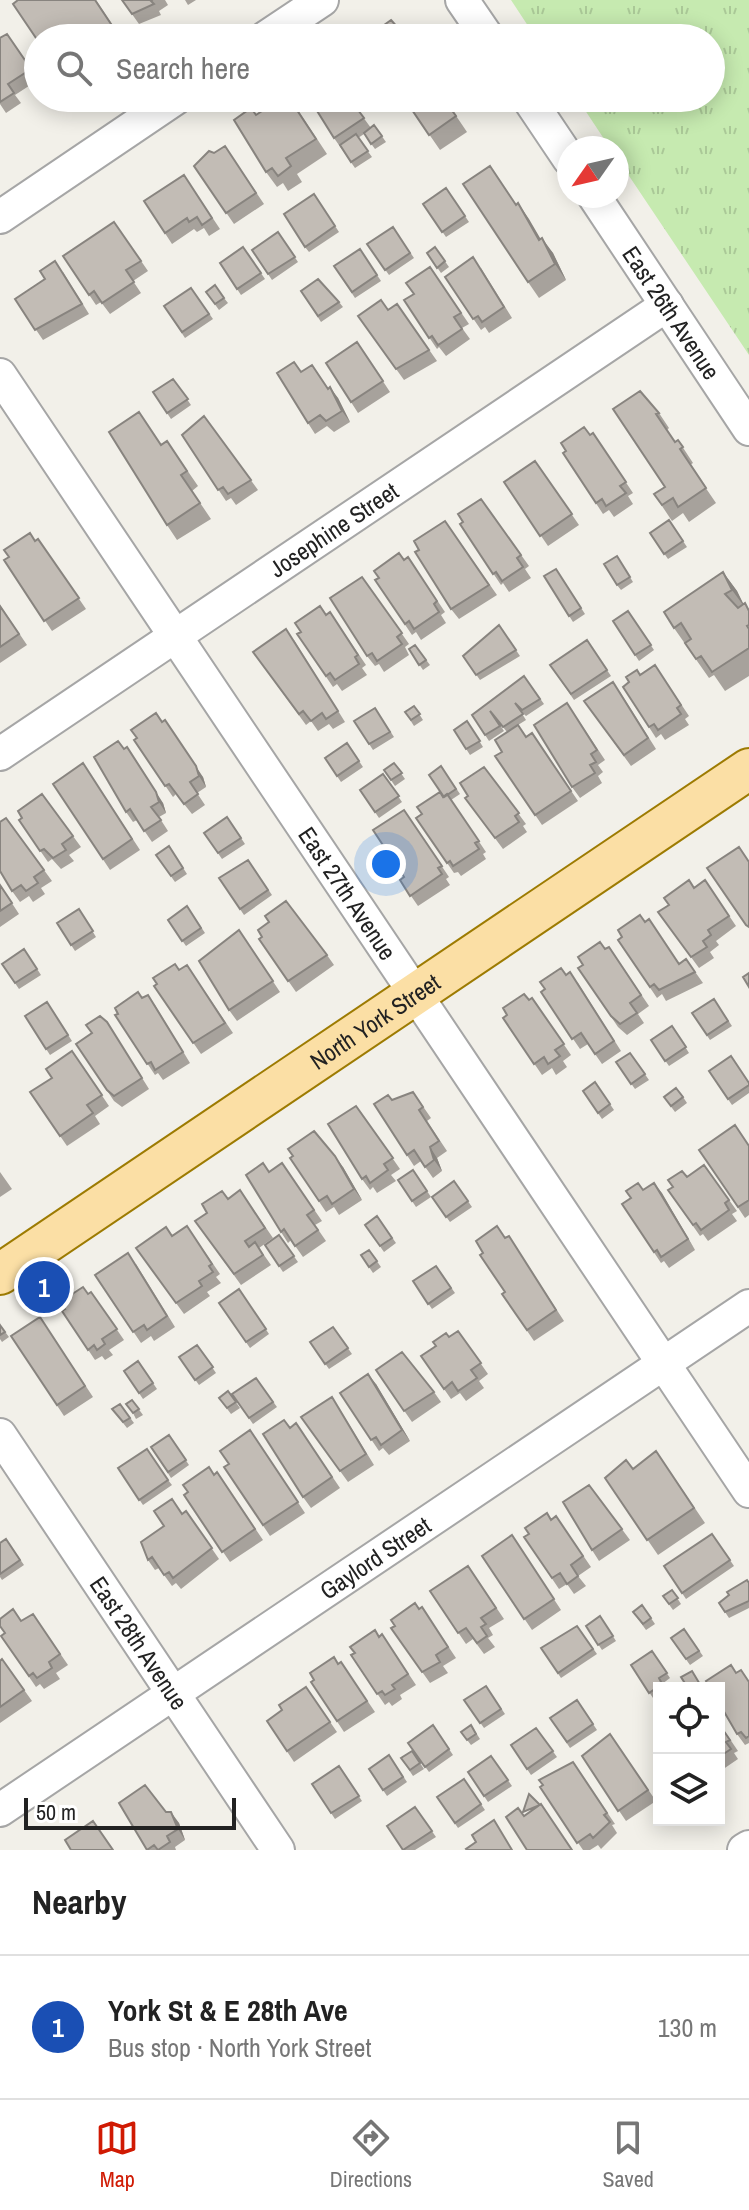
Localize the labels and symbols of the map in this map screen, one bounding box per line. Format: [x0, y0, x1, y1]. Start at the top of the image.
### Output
north arrow [557, 136, 629, 208]
street label: East 26th Avenue [616, 240, 728, 386]
street label: Josephine Street [263, 474, 405, 584]
street label: East 27th Avenue [292, 820, 404, 966]
your location [366, 844, 406, 884]
street label: North York Street [304, 966, 446, 1077]
pin: 1 [18, 1257, 70, 1317]
street label: Gaylord Street [313, 1509, 437, 1606]
street label: East 28th Avenue [83, 1570, 195, 1716]
scale bar [24, 1794, 236, 1830]

